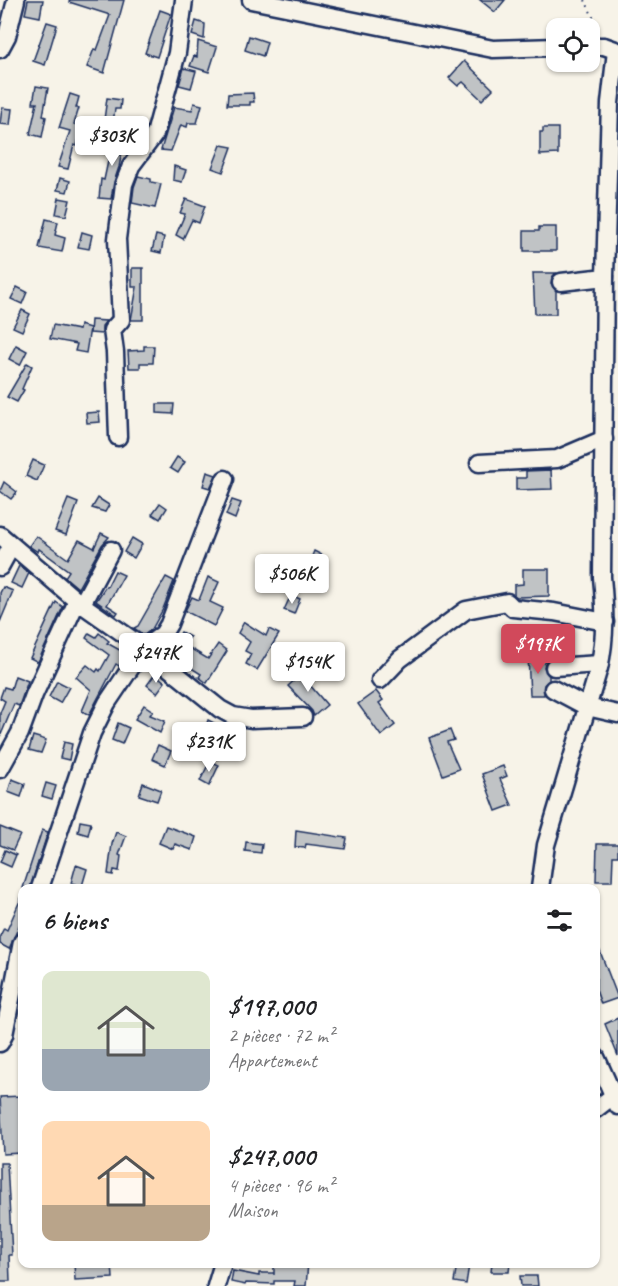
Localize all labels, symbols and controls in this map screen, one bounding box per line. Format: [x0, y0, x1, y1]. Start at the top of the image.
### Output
map controls [546, 18, 600, 72]
button: locate [546, 18, 600, 72]
pin: $303K [70, 116, 154, 167]
text: $303K [89, 123, 135, 148]
pin: $506K [250, 554, 334, 605]
text: $506K [269, 561, 315, 586]
pin: $197K [496, 624, 580, 675]
text: $197K [515, 631, 561, 656]
pin: $247K [114, 633, 198, 684]
text: $247K [133, 640, 179, 665]
pin: $154K [266, 642, 350, 693]
text: $154K [285, 649, 331, 674]
pin: $231K [167, 722, 251, 773]
text: $231K [186, 729, 232, 754]
text: 6 biens [42, 904, 107, 937]
icon: filters [543, 904, 576, 937]
text: $197,000 [228, 990, 315, 1023]
icon: home [90, 995, 162, 1067]
text: 2 pièces · 72 m² [228, 1023, 334, 1048]
text: Appartement [228, 1048, 317, 1073]
text: $247,000 [228, 1140, 315, 1173]
icon: home [90, 1145, 162, 1217]
text: 4 pièces · 96 m² [228, 1173, 334, 1198]
text: Maison [228, 1198, 278, 1223]

